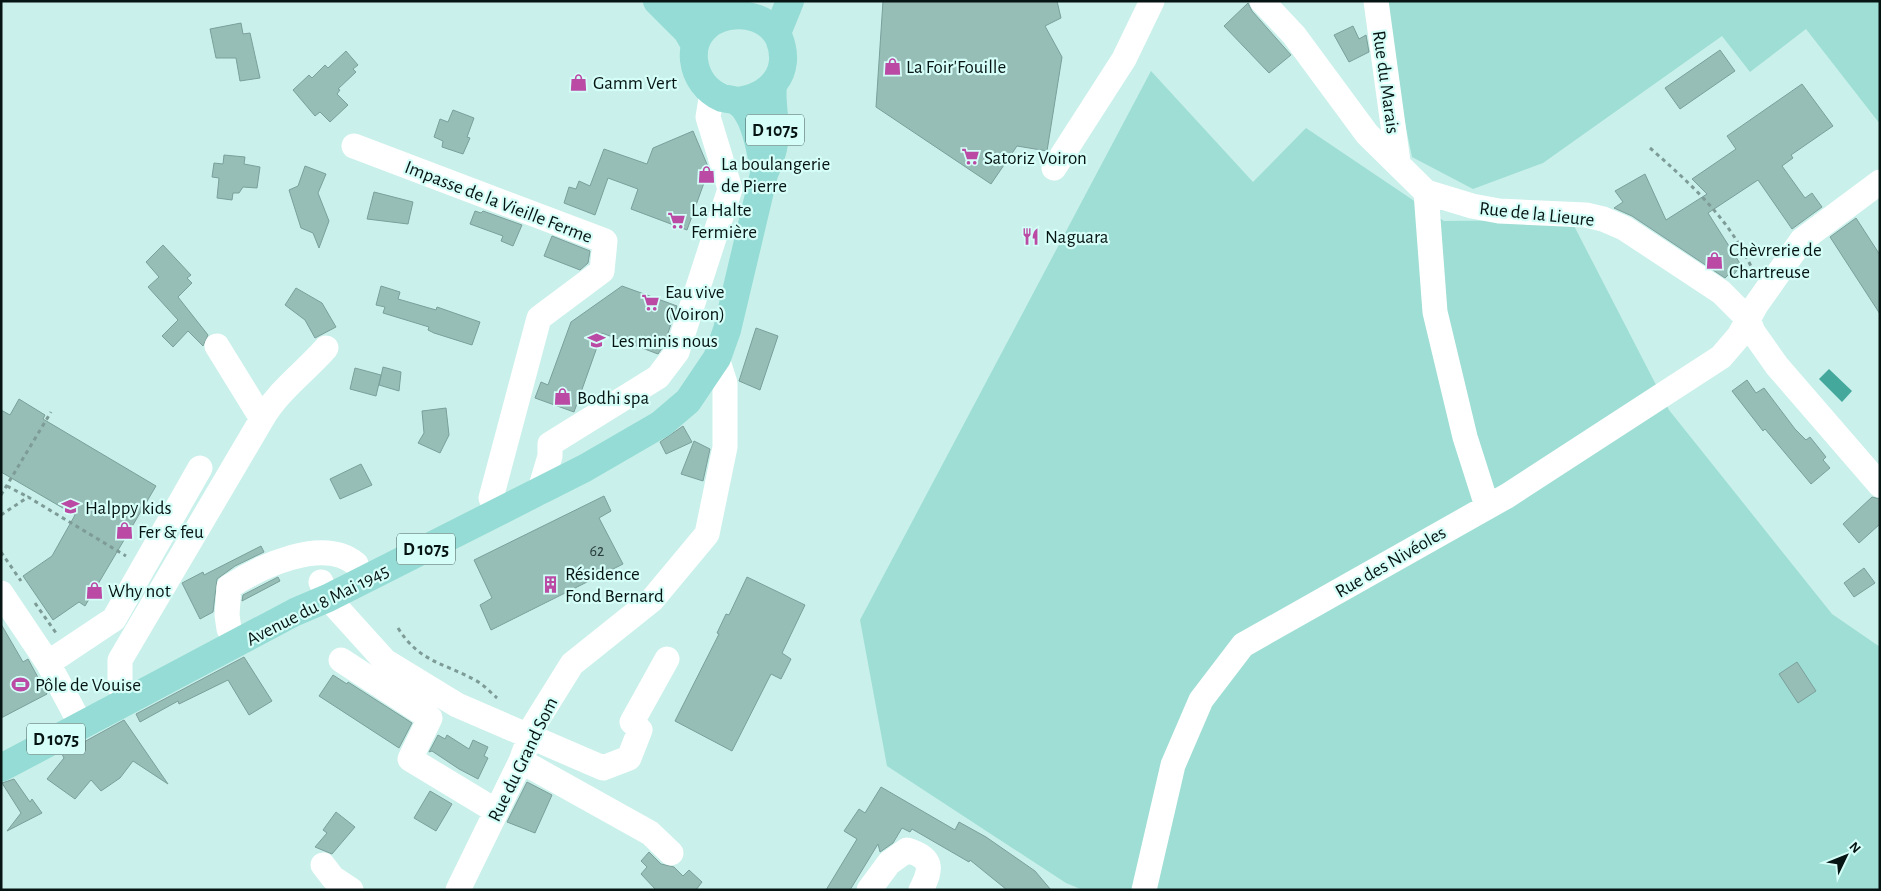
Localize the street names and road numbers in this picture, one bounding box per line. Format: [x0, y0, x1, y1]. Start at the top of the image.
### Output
street label: Rue du Marais [1369, 29, 1402, 135]
road number: D 1075 [746, 114, 804, 146]
street label: Impasse de la Vieille Ferme [402, 158, 595, 247]
street label: Rue de la Lieure [1478, 199, 1595, 230]
street label: Rue des Nivéoles [1332, 523, 1449, 602]
road number: D 1075 [397, 534, 455, 564]
street label: Avenue du 8 Mai 1945 [243, 561, 392, 649]
street label: Rue du Grand Som [485, 695, 562, 825]
road number: D 1075 [27, 724, 85, 754]

